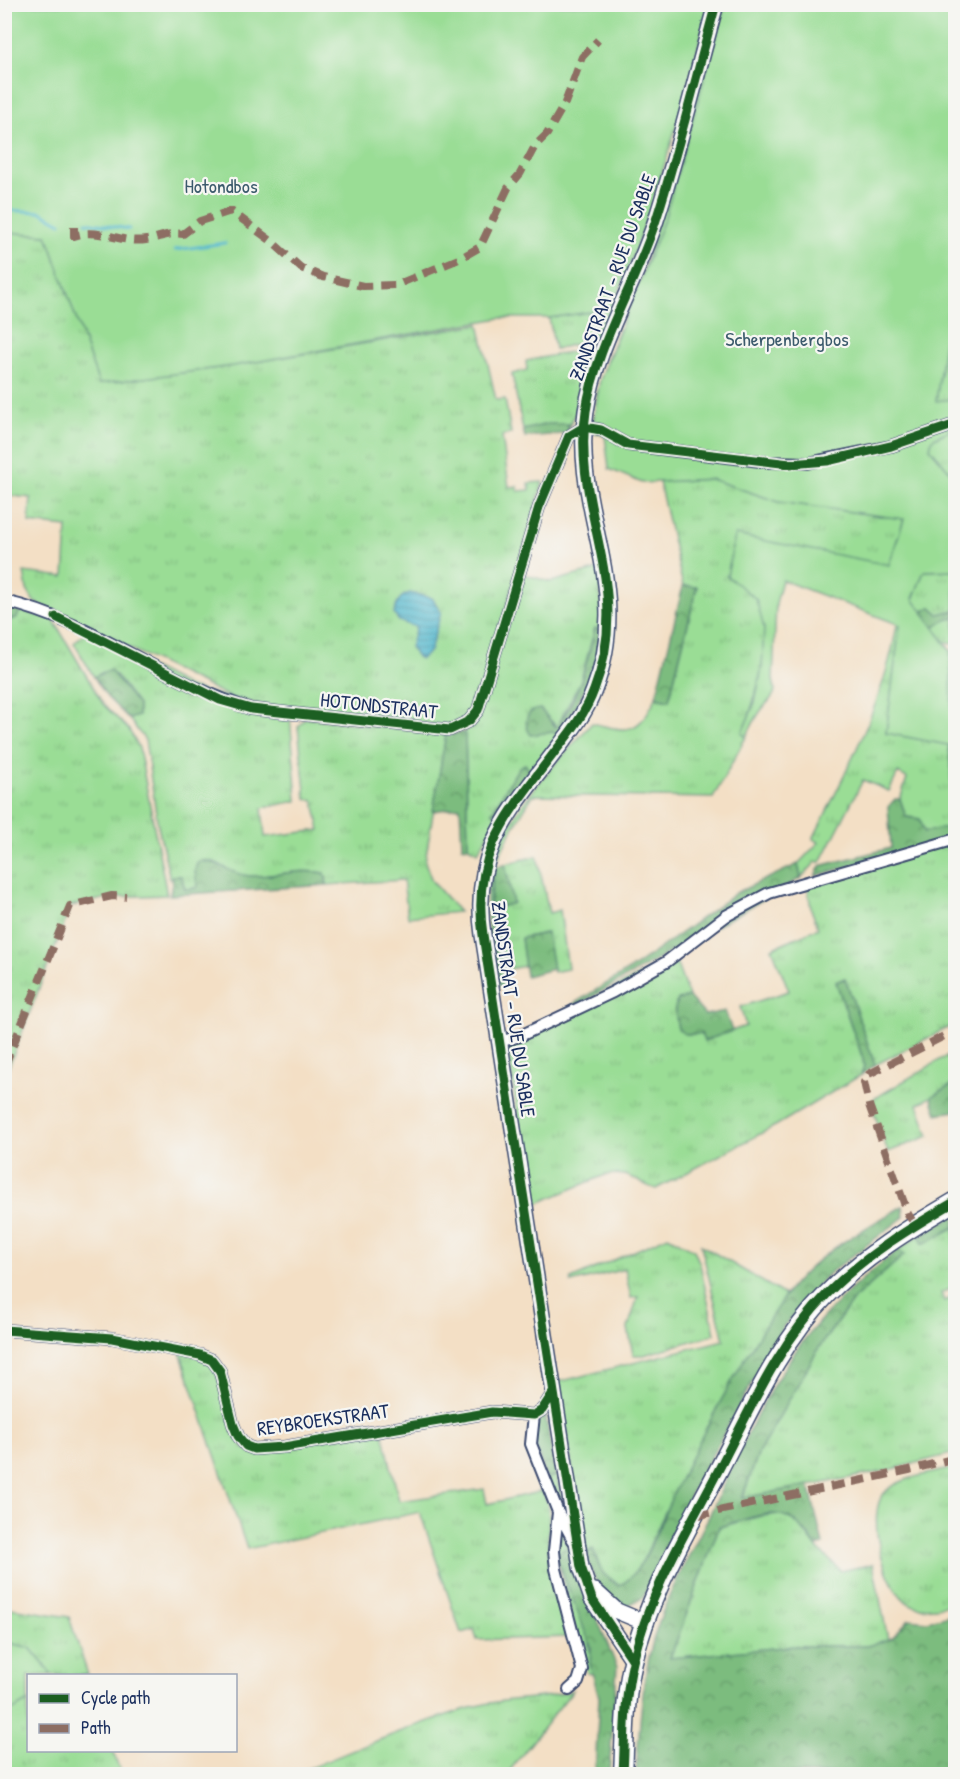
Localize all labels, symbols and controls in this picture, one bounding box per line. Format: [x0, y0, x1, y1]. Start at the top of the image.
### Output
street label: ZANDSTRAAT - RUE DU SABLE [562, 170, 662, 384]
park label: Hotondbos [184, 172, 258, 199]
park label: Scherpenbergbos [725, 325, 849, 352]
street label: HOTONDSTRAAT [319, 685, 440, 725]
street label: ZANDSTRAAT - RUE DU SABLE [485, 899, 543, 1119]
street label: REYBROEKSTRAAT [255, 1396, 391, 1442]
legend [27, 1674, 237, 1752]
text: Cycle path [81, 1685, 151, 1710]
text: Path [81, 1715, 111, 1740]

